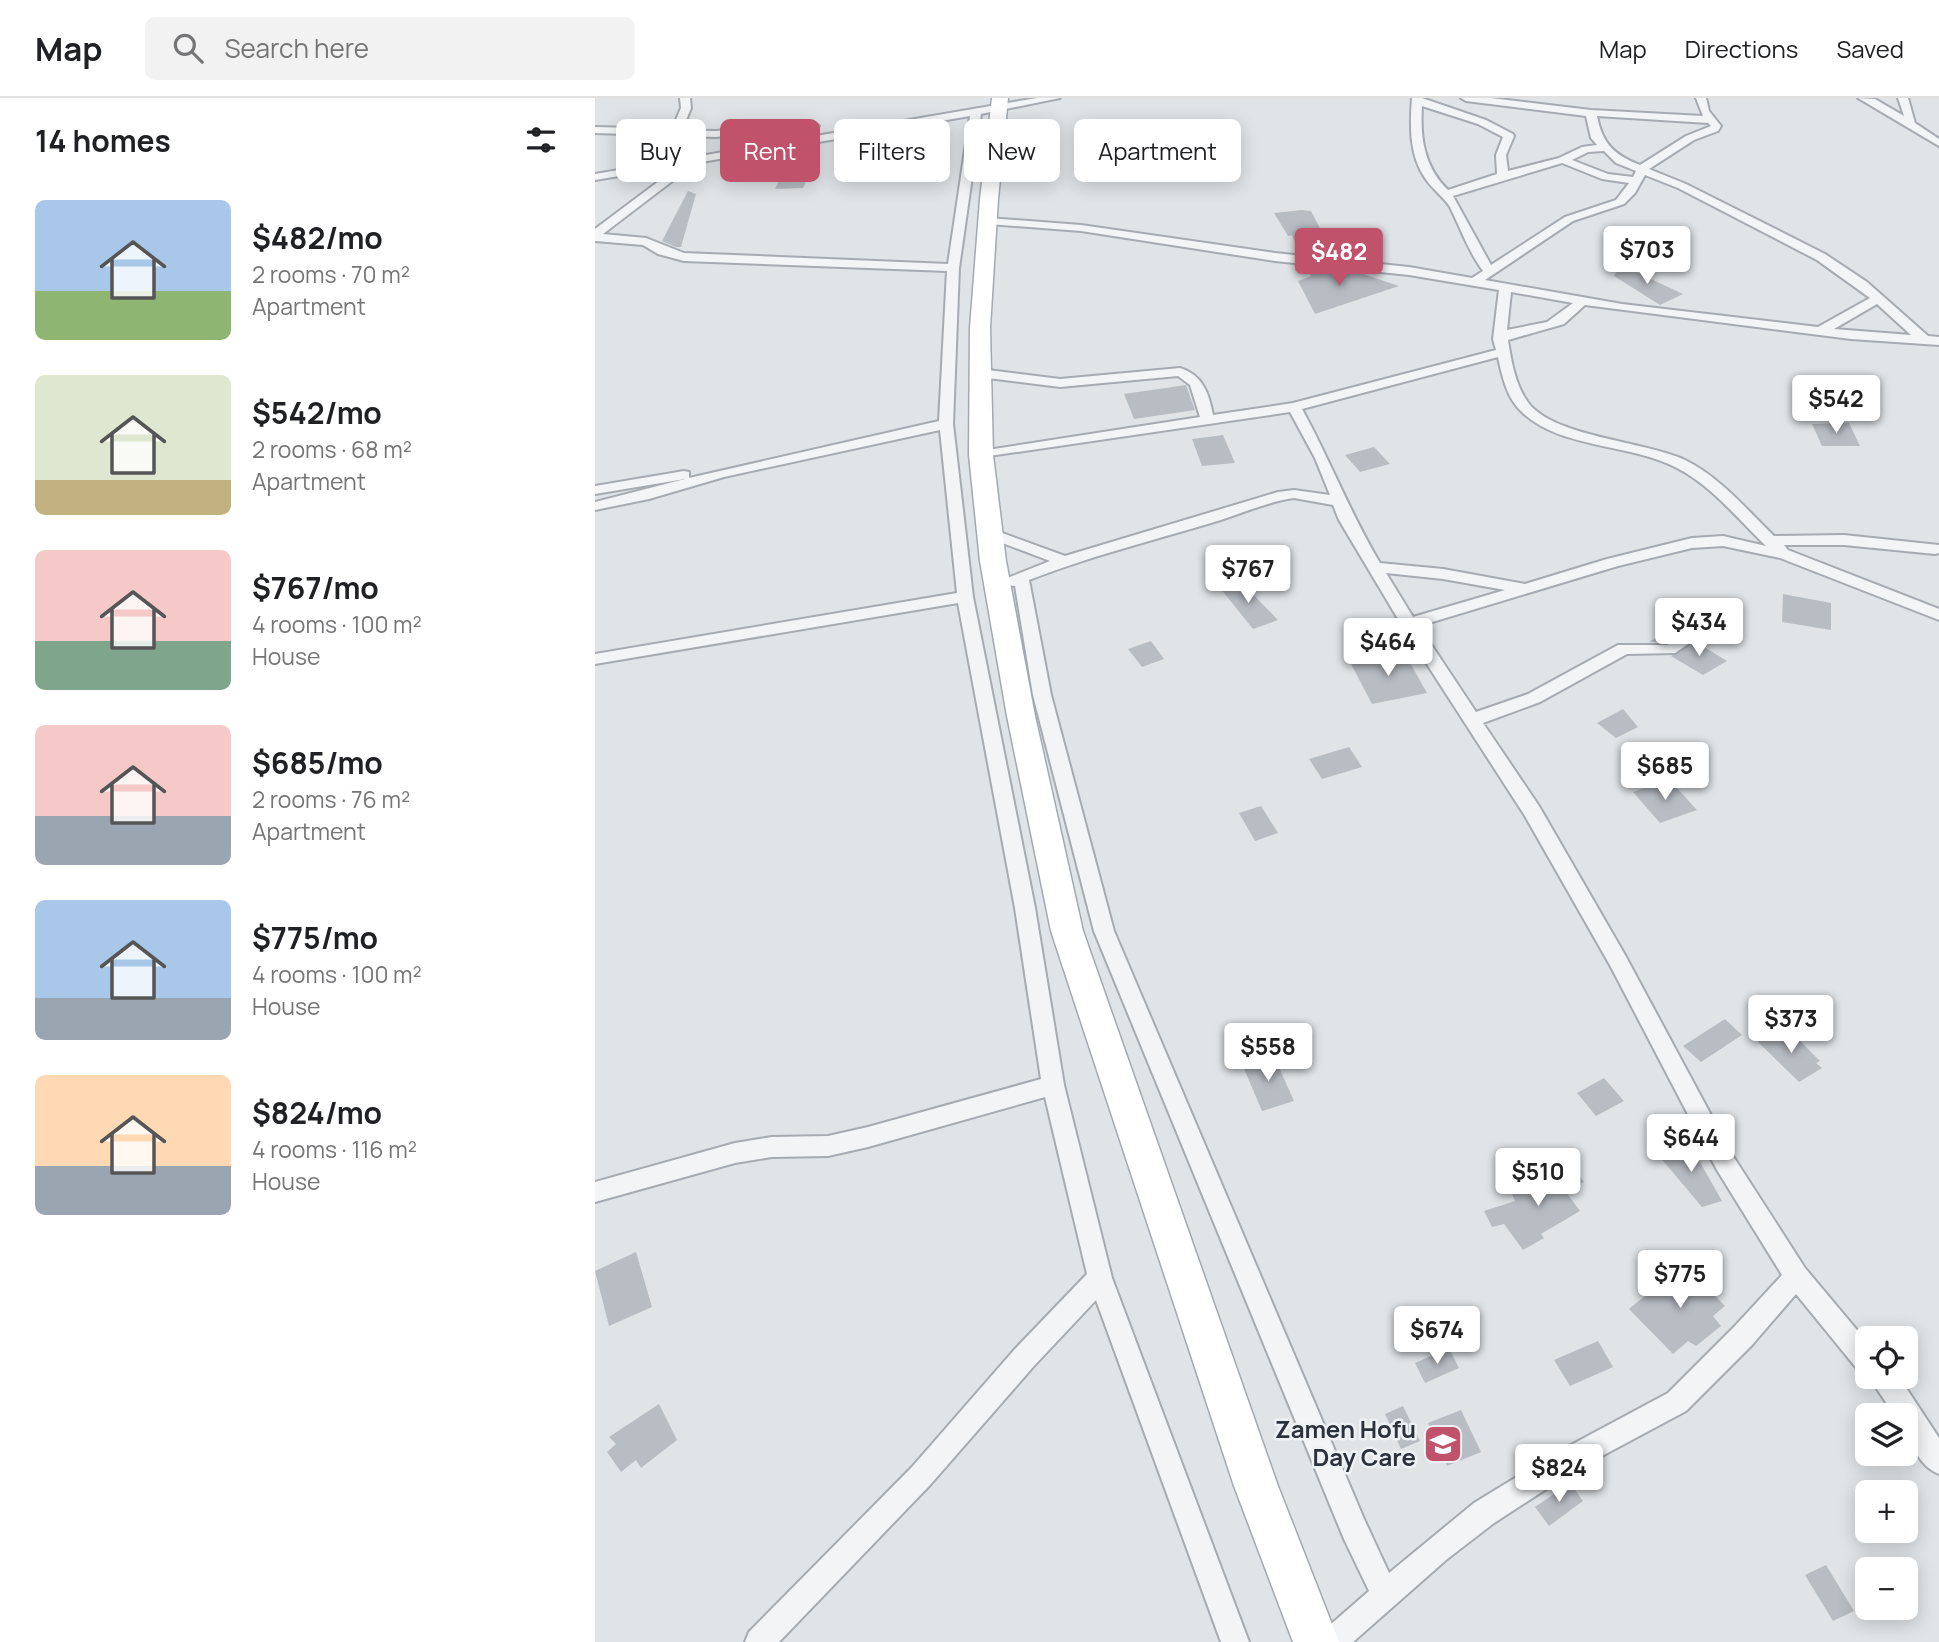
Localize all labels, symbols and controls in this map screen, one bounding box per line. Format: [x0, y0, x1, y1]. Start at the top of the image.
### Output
search box [145, 17, 635, 80]
text: Map [35, 26, 103, 71]
icon: search [169, 29, 207, 67]
text: Search here [225, 30, 369, 66]
text: Map [1599, 32, 1647, 65]
text: Directions [1685, 32, 1798, 65]
text: Saved [1836, 32, 1904, 65]
chip: Buy [616, 119, 706, 182]
chip: Rent [720, 119, 820, 182]
chip: Filters [834, 119, 950, 182]
chip: New [964, 119, 1060, 182]
chip: Apartment [1074, 119, 1241, 182]
text: 14 homes [35, 120, 171, 161]
icon: filters [522, 121, 560, 159]
text: $482/mo [252, 217, 383, 258]
pin: $703 [1606, 226, 1688, 286]
icon: home [91, 228, 175, 312]
pin: $482 [1298, 228, 1380, 288]
text: $703 [1619, 233, 1675, 265]
text: $482 [1311, 235, 1367, 267]
text: 2 rooms · 70 m² [252, 258, 410, 290]
text: Apartment [252, 290, 366, 322]
pin: $542 [1795, 376, 1877, 435]
text: $542 [1808, 382, 1864, 414]
text: $542/mo [252, 392, 382, 433]
icon: home [91, 403, 175, 487]
text: 2 rooms · 68 m² [252, 433, 412, 465]
text: Apartment [252, 465, 366, 497]
pin: $767 [1207, 546, 1289, 605]
text: $767 [1221, 552, 1275, 584]
text: $767/mo [252, 567, 379, 608]
icon: home [91, 578, 175, 662]
pin: $434 [1658, 598, 1740, 658]
text: $434 [1671, 605, 1727, 637]
text: 4 rooms · 100 m² [252, 608, 422, 640]
pin: $464 [1347, 618, 1429, 678]
text: $464 [1360, 625, 1416, 657]
text: House [252, 640, 321, 672]
text: $685/mo [252, 742, 383, 783]
pin: $685 [1624, 742, 1706, 802]
text: $685 [1637, 749, 1693, 781]
icon: home [91, 753, 175, 837]
text: 2 rooms · 76 m² [252, 783, 410, 815]
text: Apartment [252, 815, 366, 847]
text: $775/mo [252, 917, 378, 958]
icon: home [91, 928, 175, 1012]
text: 4 rooms · 100 m² [252, 958, 422, 990]
text: House [252, 990, 321, 1022]
pin: $373 [1750, 996, 1832, 1055]
text: $373 [1764, 1002, 1818, 1034]
pin: $558 [1227, 1024, 1309, 1083]
text: $558 [1240, 1030, 1296, 1062]
text: $824/mo [252, 1092, 382, 1133]
icon: home [91, 1103, 175, 1187]
pin: $644 [1650, 1114, 1732, 1174]
text: $644 [1663, 1121, 1719, 1153]
text: 4 rooms · 116 m² [252, 1133, 417, 1165]
pin: $510 [1497, 1148, 1579, 1208]
text: $510 [1511, 1155, 1565, 1187]
text: House [252, 1165, 321, 1197]
pin: $775 [1639, 1250, 1721, 1310]
text: $775 [1654, 1257, 1706, 1289]
pin: $674 [1396, 1306, 1478, 1366]
text: $674 [1410, 1313, 1464, 1345]
map controls [1855, 1326, 1918, 1620]
button: locate [1855, 1326, 1918, 1389]
button: layers [1855, 1403, 1918, 1466]
place label: Zamen Hofu Day Care [1275, 1412, 1416, 1473]
school or university icon: Zamen Hofu Day Care [1422, 1423, 1464, 1465]
pin: $824 [1518, 1444, 1600, 1504]
text: $824 [1531, 1451, 1587, 1483]
button: + [1855, 1480, 1918, 1543]
button: − [1855, 1557, 1918, 1620]

